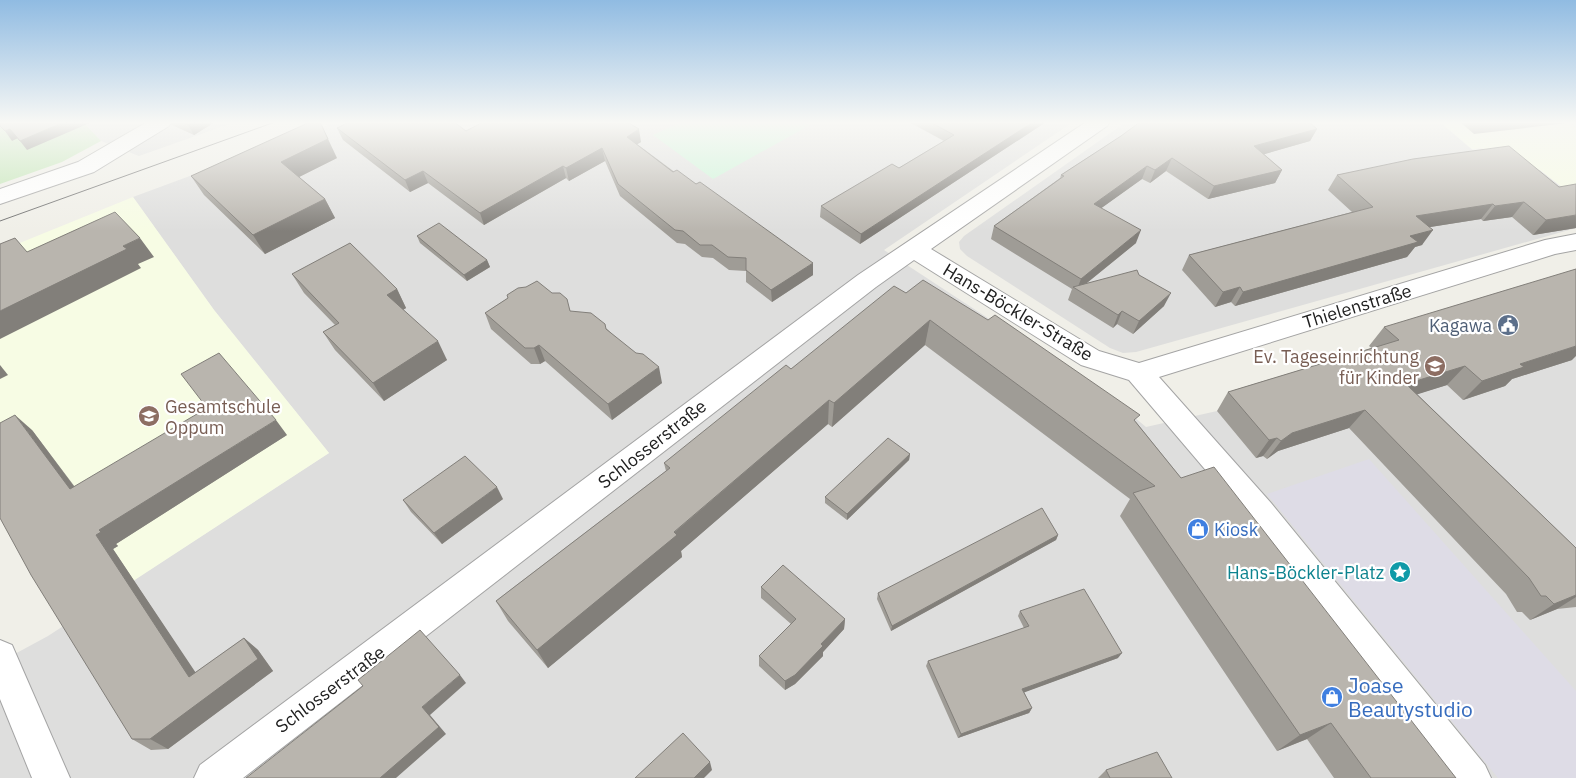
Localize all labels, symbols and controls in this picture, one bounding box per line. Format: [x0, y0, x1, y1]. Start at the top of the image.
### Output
street label: Hans-Böckler-Straße [939, 258, 1097, 366]
street label: Thielenstraße [1300, 279, 1414, 333]
public building icon: Kagawa [1496, 313, 1520, 337]
place label: Kagawa [1429, 314, 1492, 337]
place label: Ev. Tageseinrichtung für Kinder [1253, 345, 1419, 389]
school or university icon: Ev. Tageseinrichtung für Kinder [1423, 354, 1447, 378]
place label: Gesamtschule Oppum [165, 395, 281, 439]
street label: Schlosserstraße [593, 395, 711, 493]
school or university icon: Gesamtschule Oppum [137, 404, 161, 428]
shop icon: Kiosk [1186, 517, 1210, 541]
place label: Kiosk [1214, 518, 1259, 541]
place icon: Hans-Böckler-Platz [1388, 560, 1412, 584]
place label: Hans-Böckler-Platz [1227, 561, 1384, 584]
street label: Schlosserstraße [271, 640, 389, 738]
place label: Joase Beautystudio [1348, 671, 1473, 723]
shop icon: Joase Beautystudio [1320, 685, 1344, 709]

